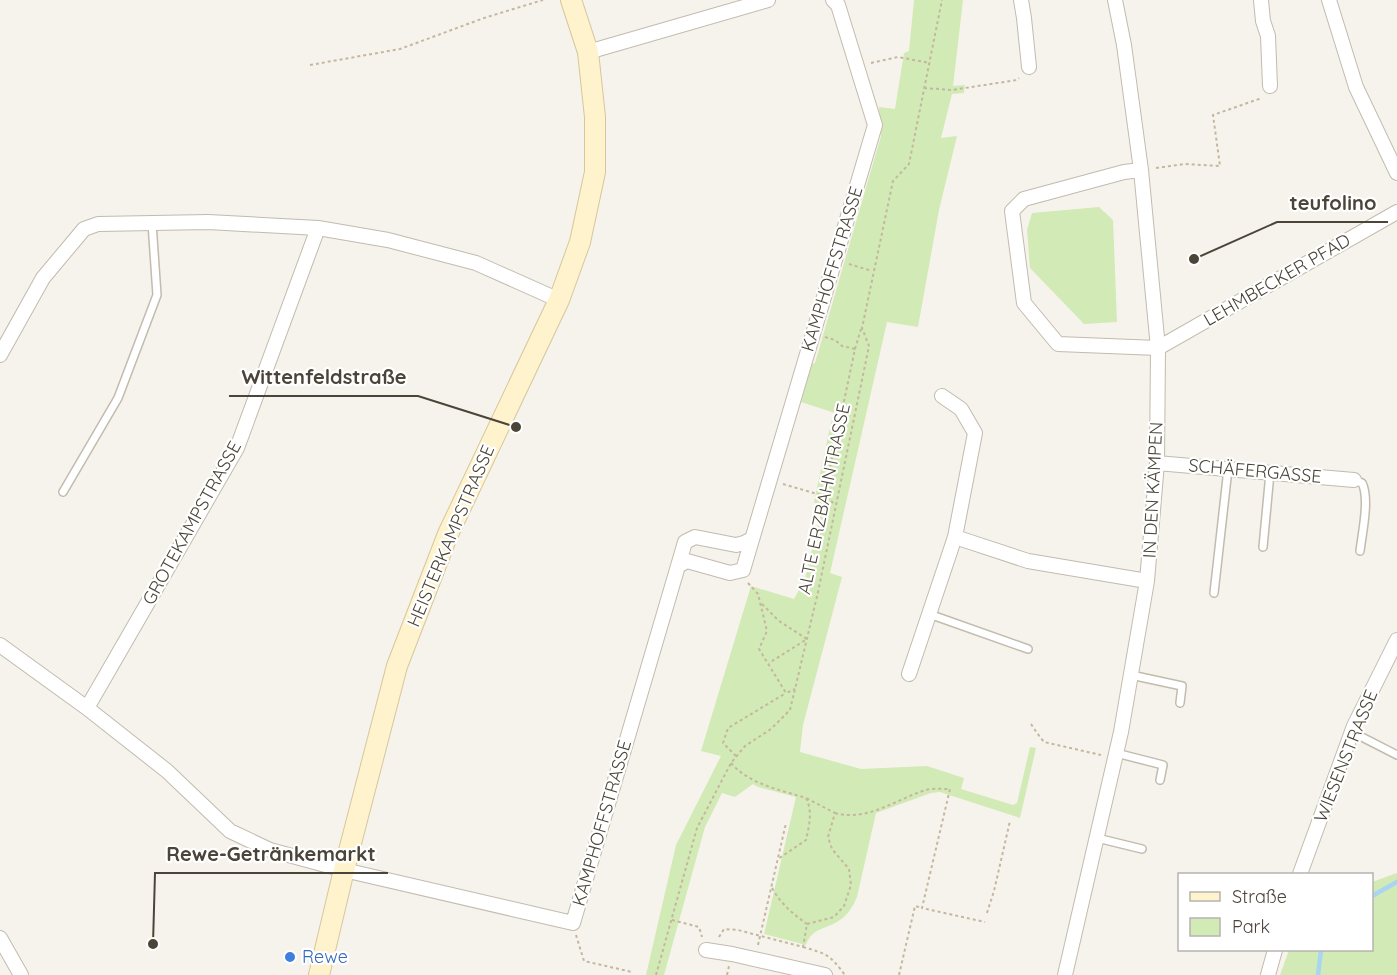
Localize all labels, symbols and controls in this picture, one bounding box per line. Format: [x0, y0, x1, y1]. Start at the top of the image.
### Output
street label: KAMPHOFFSTRASSE [795, 183, 868, 354]
callout: teufolino [1277, 184, 1388, 222]
text: teufolino [1290, 190, 1376, 215]
street label: LEHMBECKER PFAD [1199, 228, 1354, 331]
callout: Wittenfeldstraße [229, 358, 418, 396]
text: Wittenfeldstraße [241, 364, 407, 389]
street label: ALTE ERZBAHNTRASSE [792, 401, 855, 596]
street label: IN DEN KÄMPEN [1137, 421, 1168, 559]
street label: GROTEKAMPSTRASSE [137, 437, 246, 609]
street label: HEISTERKAMPSTRASSE [402, 441, 499, 630]
street label: SCHÄFERGASSE [1188, 453, 1322, 488]
street label: WIESENSTRASSE [1309, 686, 1383, 825]
street label: KAMPHOFFSTRASSE [567, 737, 636, 909]
callout: Rewe-Getränkemarkt [155, 835, 388, 873]
text: Rewe-Getränkemarkt [166, 841, 376, 866]
legend [1178, 873, 1373, 951]
text: Straße [1232, 885, 1287, 908]
text: Park [1232, 915, 1270, 938]
place label: Rewe [302, 945, 348, 968]
marker: Rewe [283, 950, 297, 964]

